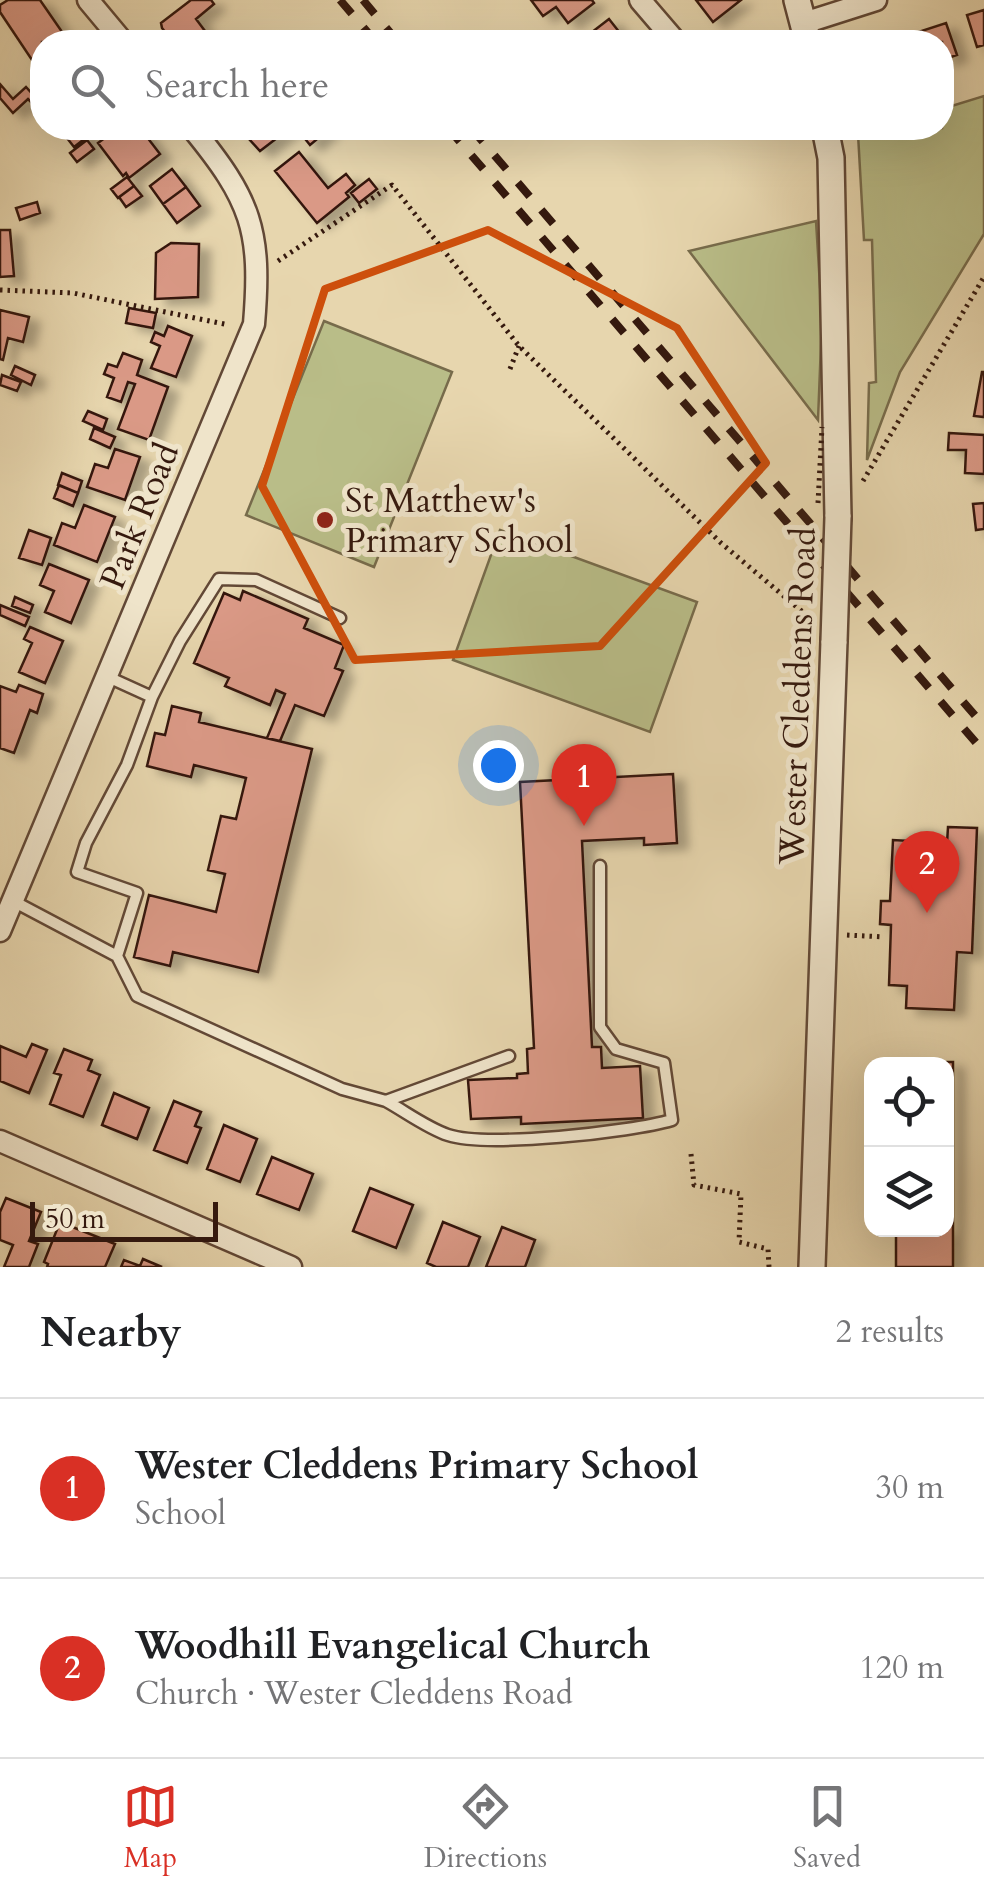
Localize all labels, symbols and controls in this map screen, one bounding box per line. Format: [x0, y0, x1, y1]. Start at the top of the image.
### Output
search box [30, 30, 954, 140]
icon: search [65, 58, 120, 113]
text: Search here [145, 59, 329, 111]
street label: Park Road [89, 436, 191, 597]
place label: St Matthew's Primary School [345, 477, 573, 565]
marker: St Matthew's Primary School [314, 509, 336, 531]
street label: Wester Cleddens Road [768, 526, 828, 867]
your location [473, 740, 524, 791]
pin: 1 [552, 744, 616, 826]
pin: 2 [894, 830, 960, 913]
map controls [864, 1057, 954, 1237]
button: locate [864, 1057, 954, 1147]
button: layers [864, 1147, 954, 1237]
scale bar [30, 1197, 218, 1242]
text: 50 m [45, 1200, 105, 1238]
text: Nearby [40, 1304, 182, 1361]
text: 2 results [836, 1310, 944, 1354]
text: Wester Cleddens Primary School [135, 1440, 698, 1492]
text: 1 [64, 1466, 81, 1510]
text: 30 m [876, 1466, 944, 1510]
text: School [135, 1492, 226, 1536]
text: Woodhill Evangelical Church [135, 1620, 650, 1672]
text: 2 [64, 1646, 81, 1690]
text: 120 m [859, 1646, 944, 1690]
text: Church · Wester Cleddens Road [135, 1672, 573, 1716]
tab: Map [123, 1779, 178, 1877]
tab: Directions [424, 1779, 547, 1877]
tab: Saved [793, 1779, 861, 1877]

